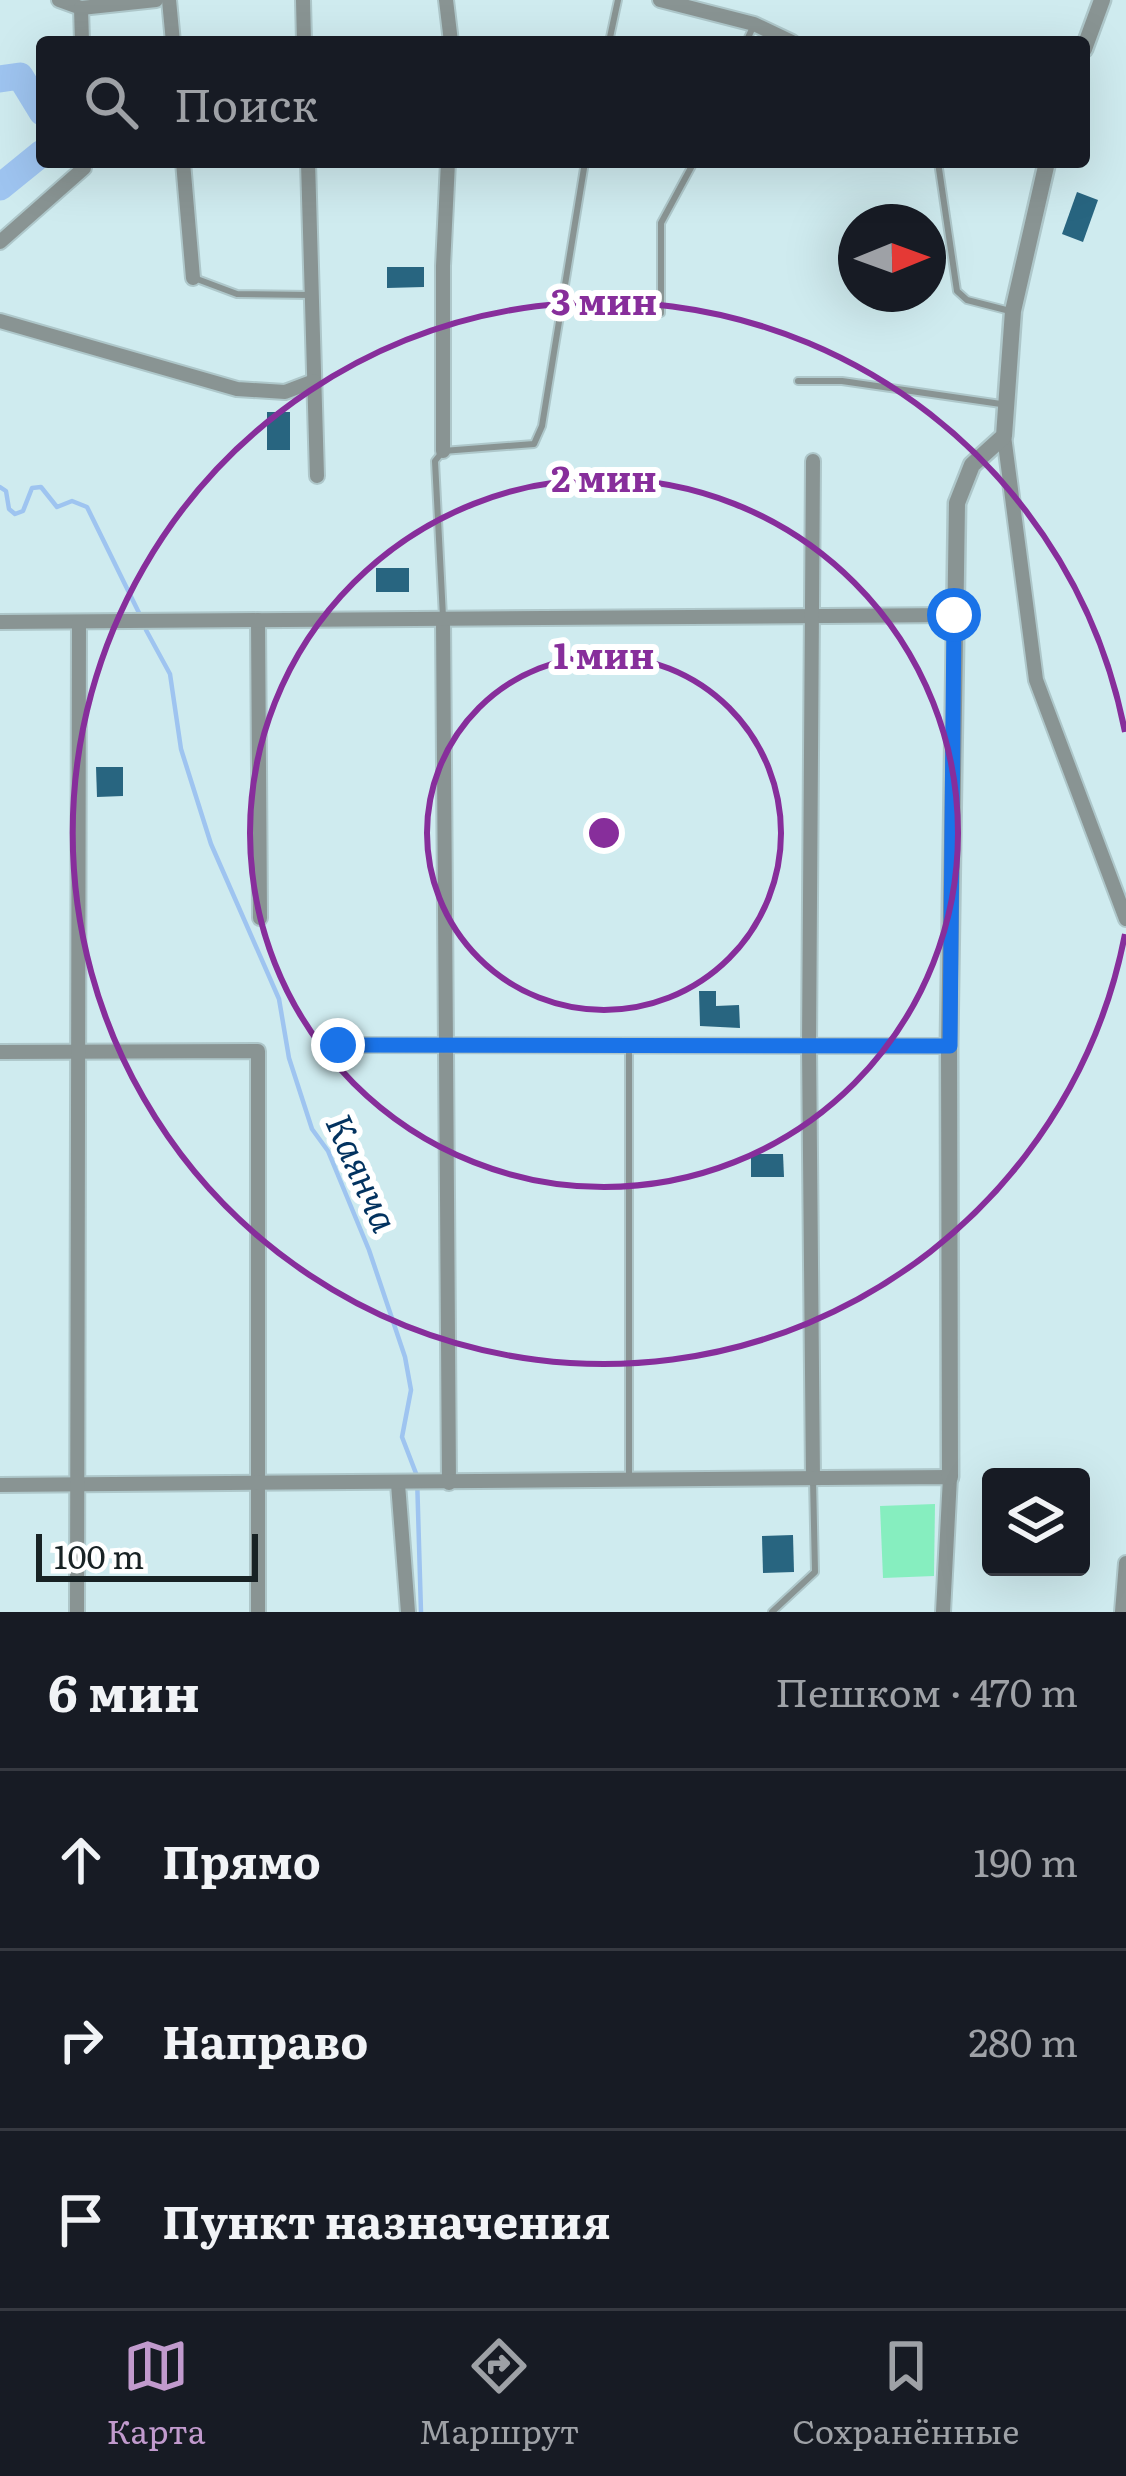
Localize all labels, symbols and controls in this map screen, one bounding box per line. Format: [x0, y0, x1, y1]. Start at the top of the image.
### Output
search box [36, 36, 1090, 168]
icon: search [78, 69, 144, 135]
text: Поиск [174, 69, 318, 136]
north arrow [838, 204, 946, 312]
text: 3 мин [551, 273, 657, 326]
text: 2 мин [551, 450, 657, 503]
route start [927, 588, 981, 642]
text: 1 мин [553, 627, 655, 680]
centre of rings [583, 812, 625, 854]
route end [311, 1018, 365, 1072]
water label: Каянча [315, 1105, 414, 1240]
map controls [982, 1468, 1090, 1576]
button: layers [982, 1468, 1090, 1576]
scale bar [36, 1528, 258, 1581]
text: 100 m [54, 1530, 144, 1579]
text: 6 мин [48, 1652, 200, 1728]
text: Пешком · 470 m [775, 1661, 1078, 1719]
text: Прямо [162, 1826, 321, 1893]
icon: ahead [48, 1827, 114, 1893]
text: 190 m [974, 1831, 1078, 1889]
text: Направо [162, 2006, 368, 2073]
icon: right [48, 2007, 114, 2073]
text: 280 m [969, 2011, 1078, 2069]
text: Пункт назначения [162, 2186, 611, 2253]
icon: arrive [48, 2187, 114, 2253]
tab: Карта [107, 2333, 205, 2454]
tab: Маршрут [419, 2333, 579, 2454]
tab: Сохранённые [792, 2333, 1019, 2454]

